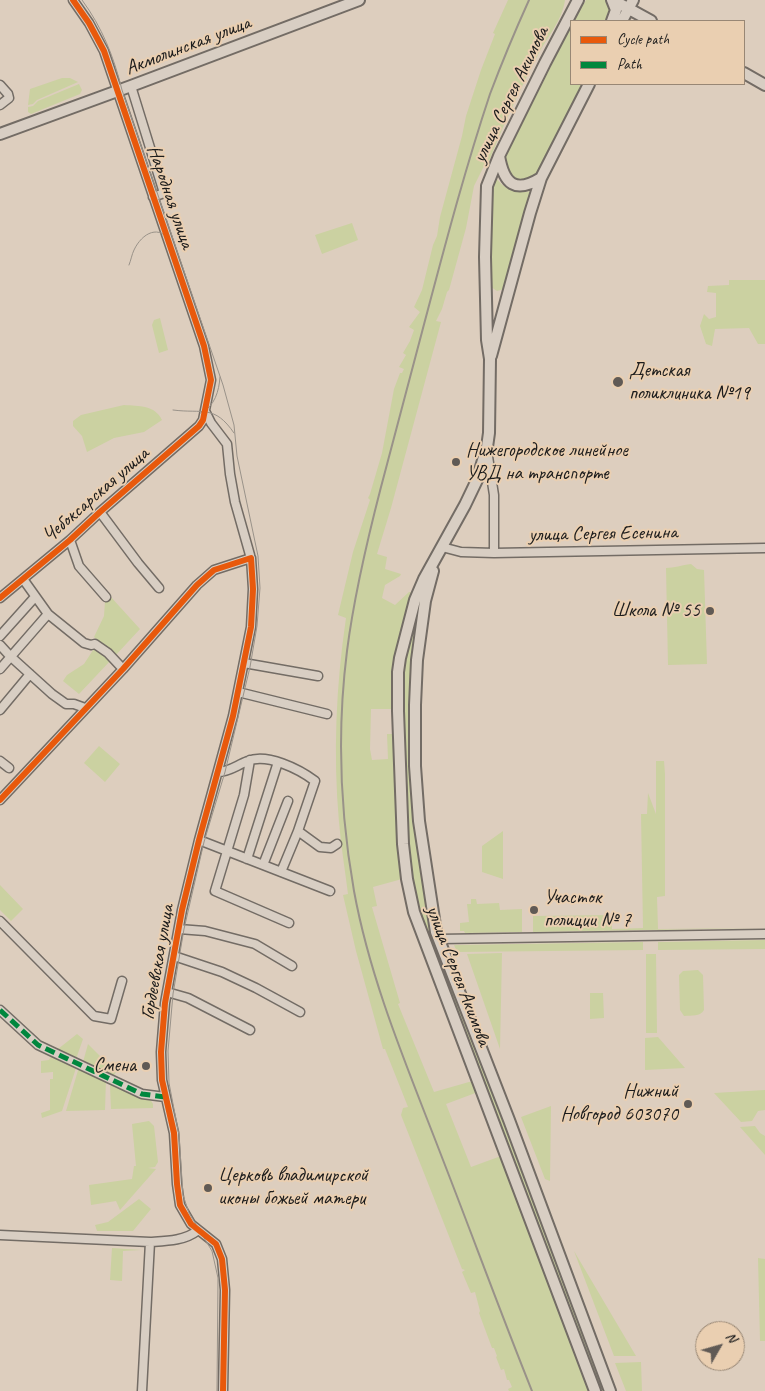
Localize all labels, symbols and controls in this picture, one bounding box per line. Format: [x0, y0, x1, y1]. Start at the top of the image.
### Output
street label: Акмолинская улица [122, 11, 254, 81]
legend [570, 20, 745, 85]
street label: улица Сергея Акимова [468, 23, 554, 167]
text: Cycle path [617, 30, 669, 49]
text: Path [617, 55, 642, 74]
street label: Народная улица [141, 142, 199, 252]
place label: Детская поликлиника №19 [629, 359, 750, 406]
marker: Детская поликлиника №19 [611, 375, 625, 389]
place label: Нижегородское линейное УВД на транспорте [466, 439, 628, 486]
street label: Чебоксарская улица [38, 442, 154, 548]
marker: Нижегородское линейное УВД на транспорте [450, 456, 462, 468]
street label: улица Сергея Есенина [528, 521, 678, 547]
place label: Школа № 55 [612, 599, 700, 623]
marker: Школа № 55 [704, 605, 716, 617]
place label: Участок полиции № 7 [544, 886, 631, 933]
street label: улица Сергея Акимова [420, 902, 496, 1050]
street label: Гордеевская улица [136, 903, 180, 1021]
marker: Участок полиции № 7 [528, 904, 540, 916]
place label: Смена [93, 1054, 136, 1078]
marker: Смена [140, 1060, 152, 1072]
place label: Нижний Новгород 603070 [560, 1080, 678, 1127]
marker: Нижний Новгород 603070 [682, 1098, 694, 1110]
place label: Церковь владимирской иконы божьей матери [218, 1164, 368, 1211]
marker: Церковь владимирской иконы божьей матери [202, 1182, 214, 1194]
north arrow [695, 1321, 745, 1371]
text: N [722, 1328, 741, 1346]

